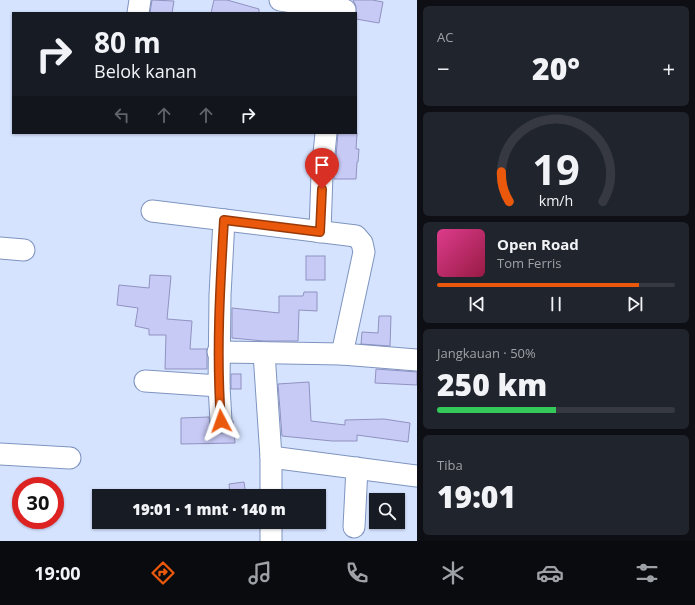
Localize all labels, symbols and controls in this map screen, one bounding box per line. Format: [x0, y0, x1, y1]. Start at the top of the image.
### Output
text: 80 m [94, 23, 161, 61]
icon: right [28, 28, 80, 80]
text: AC [437, 28, 453, 46]
text: 20° [532, 48, 580, 89]
text: − [437, 53, 450, 83]
text: + [662, 53, 675, 83]
text: Belok kanan [94, 59, 197, 83]
icon: left [111, 104, 133, 126]
icon: ahead [153, 104, 175, 126]
icon: ahead [195, 104, 217, 126]
icon: right [237, 104, 259, 126]
text: 19 [532, 141, 580, 197]
pin [305, 148, 339, 189]
icon: arrive [311, 154, 333, 176]
text: km/h [539, 191, 573, 210]
text: Open Road [497, 234, 579, 254]
text: Tom Ferris [497, 254, 562, 272]
icon: previous [466, 293, 488, 315]
icon: pause [545, 293, 567, 315]
icon: next [624, 293, 646, 315]
text: Jangkauan · 50% [437, 344, 536, 362]
text: 250 km [437, 364, 547, 405]
position arrow [200, 400, 242, 442]
text: Tiba [437, 456, 463, 474]
text: 19:01 [437, 476, 516, 517]
speed limit sign: 30 [12, 477, 64, 529]
map controls [369, 493, 405, 529]
button: search [369, 493, 405, 529]
text: 19:01 · 1 mnt · 140 m [132, 499, 286, 519]
icon: directions [149, 559, 177, 587]
icon: music [246, 559, 274, 587]
icon: phone [343, 559, 371, 587]
icon: climate [439, 559, 467, 587]
icon: car [536, 559, 564, 587]
icon: filters [633, 559, 661, 587]
text: 19:00 [34, 561, 81, 585]

